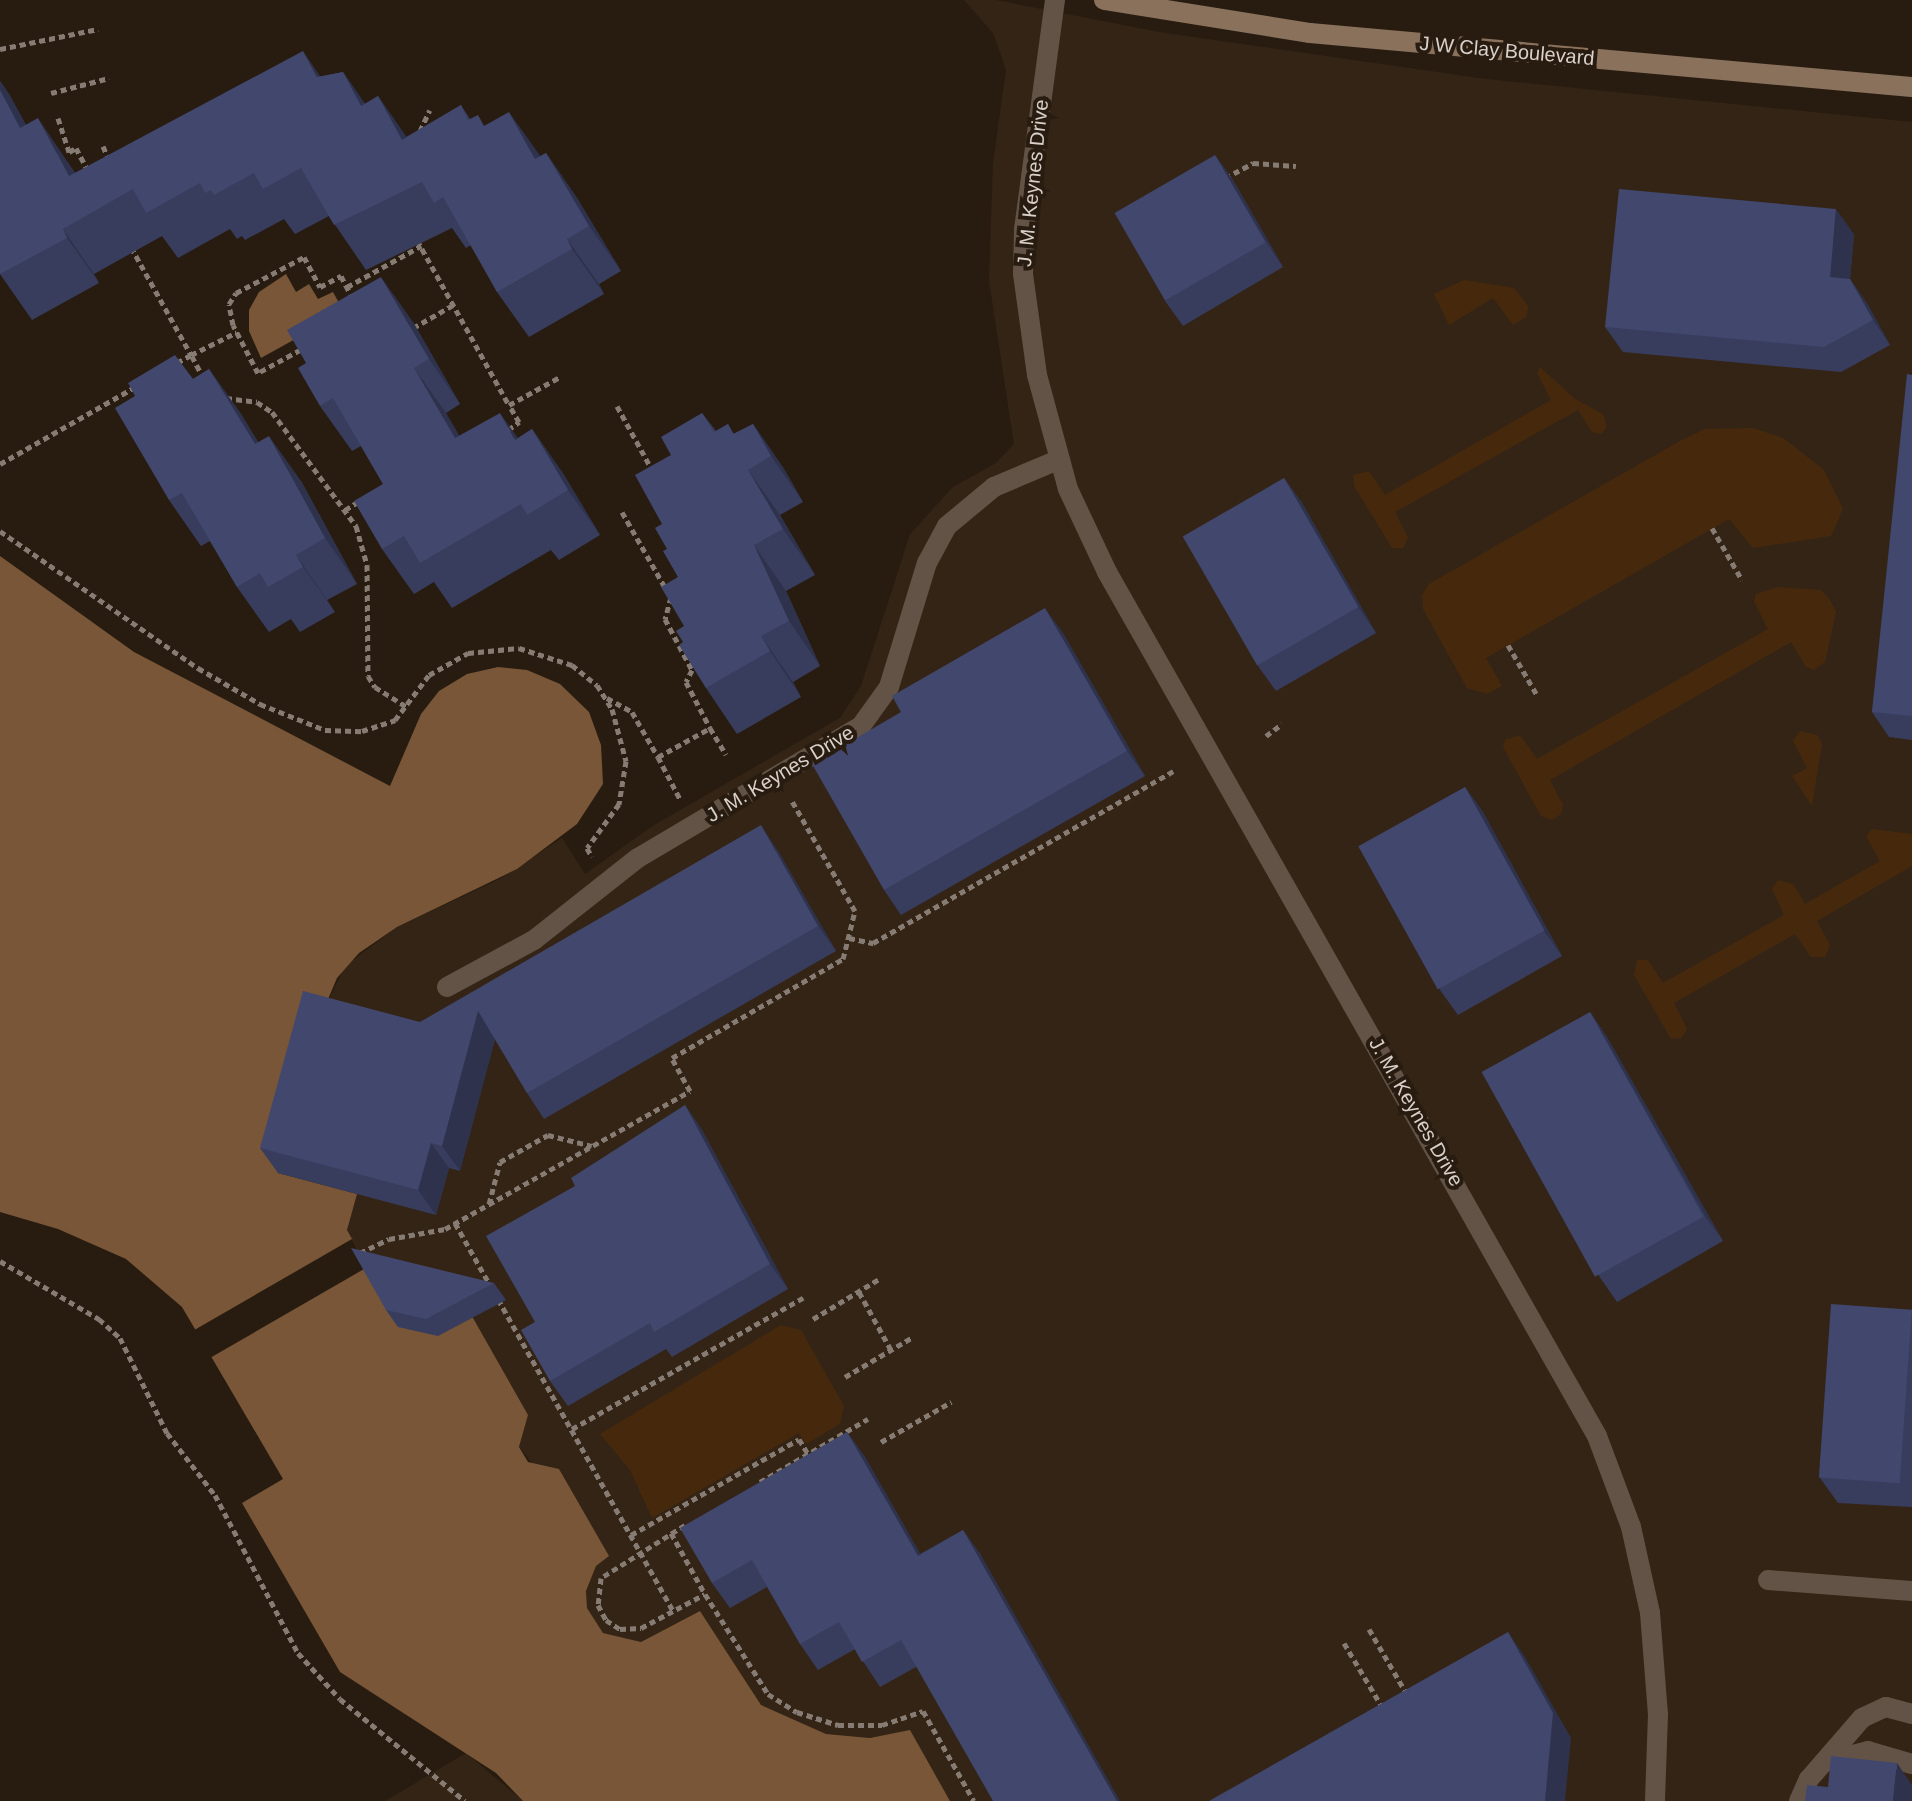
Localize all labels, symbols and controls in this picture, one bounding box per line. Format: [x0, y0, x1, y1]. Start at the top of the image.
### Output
street label: J W Clay Boulevard [1418, 31, 1596, 71]
street label: J. M. Keynes Drive [1012, 98, 1054, 268]
street label: J. M. Keynes Drive [702, 720, 858, 828]
street label: J. M. Keynes Drive [1364, 1033, 1468, 1191]

